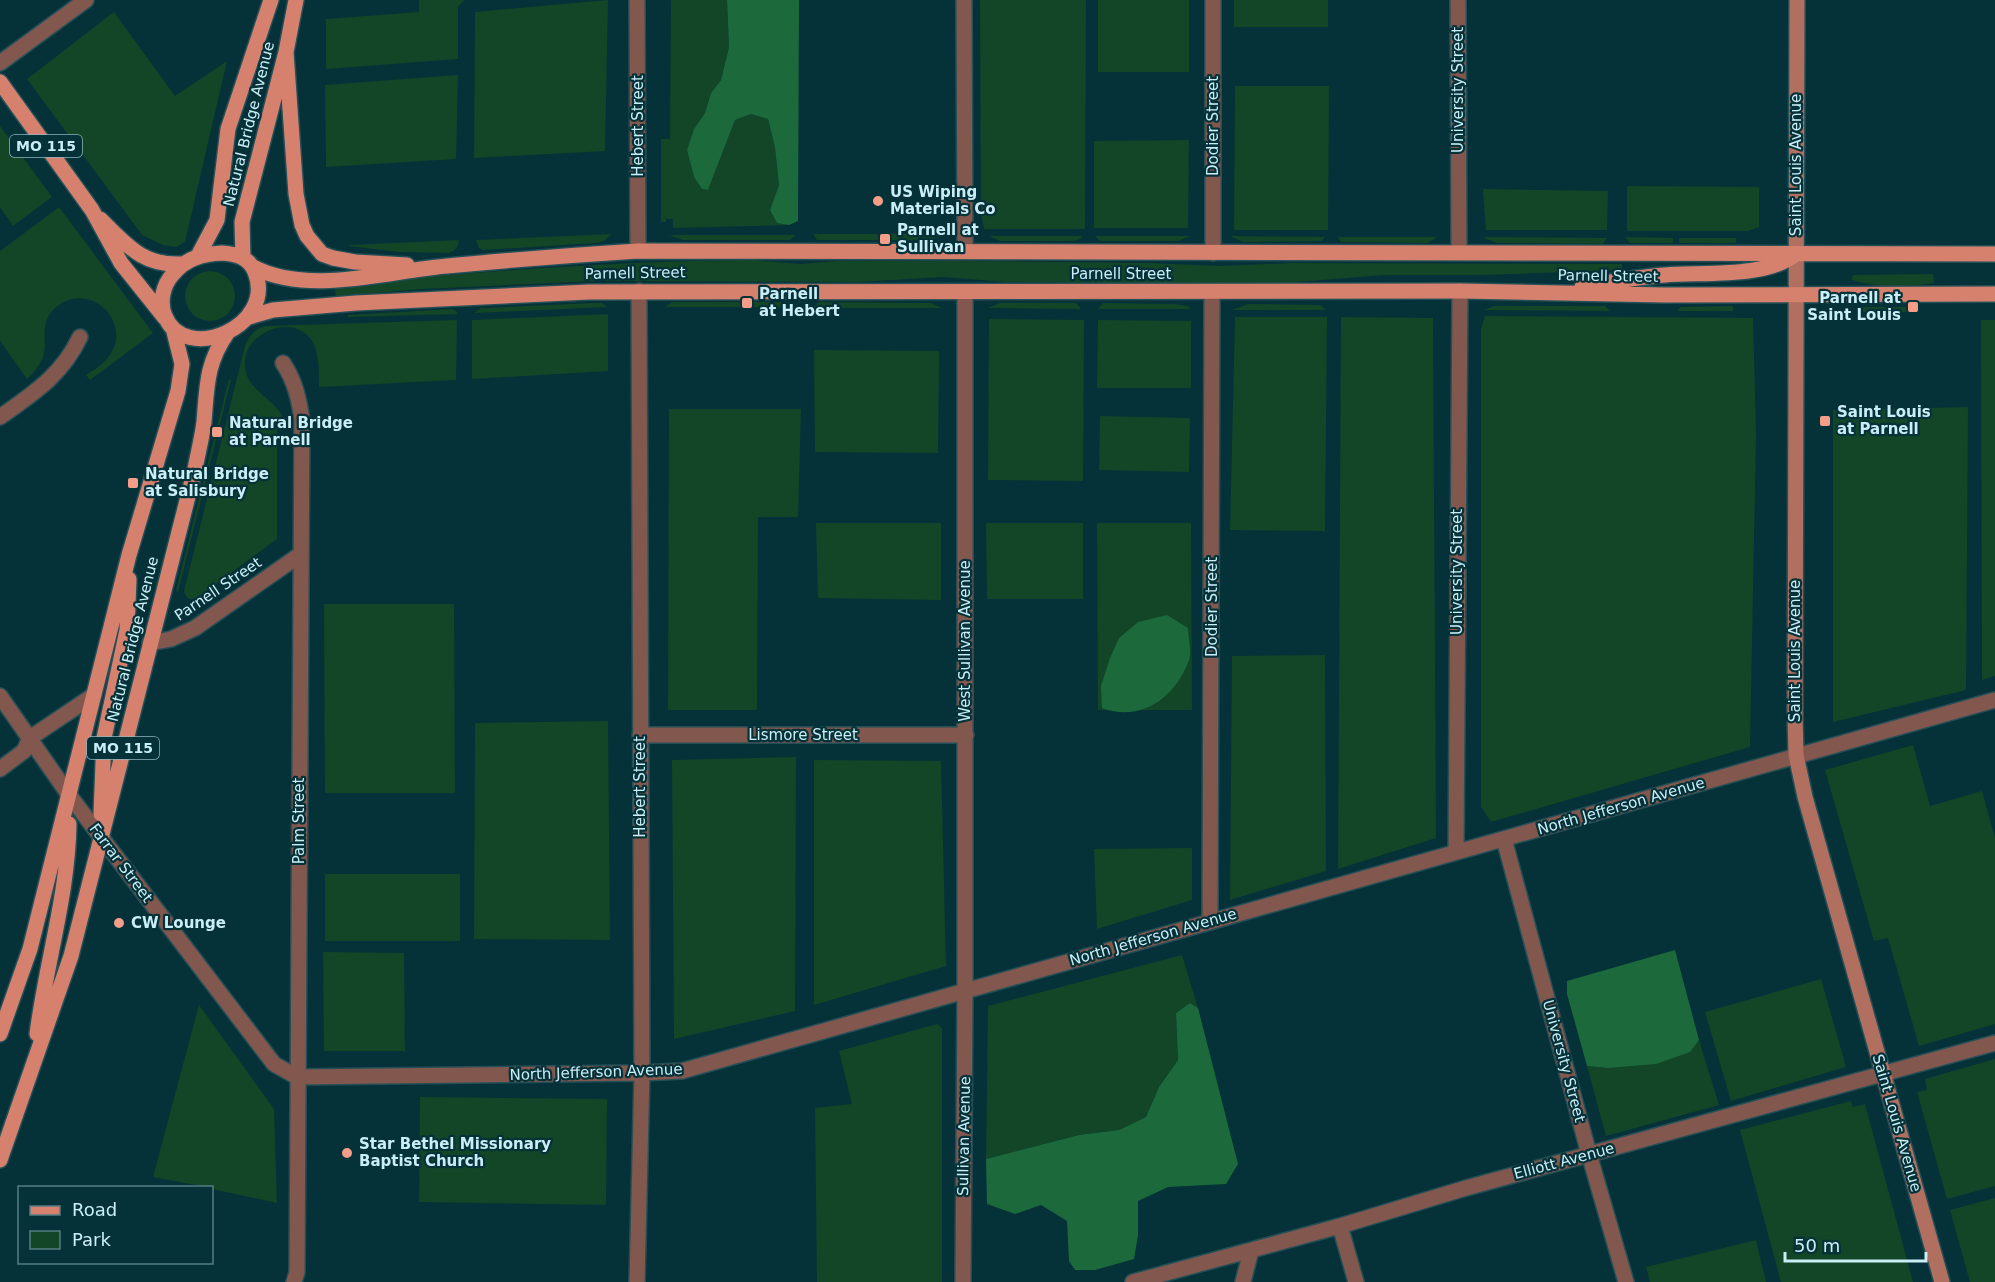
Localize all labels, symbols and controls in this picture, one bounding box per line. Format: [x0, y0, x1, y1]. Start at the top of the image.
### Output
street label: University Street [1449, 27, 1467, 153]
street label: Natural Bridge Avenue [220, 40, 278, 208]
street label: Hebert Street [629, 75, 647, 177]
street label: Dodier Street [1204, 76, 1222, 176]
street label: Saint Louis Avenue [1787, 94, 1805, 236]
road number: MO 115 [10, 135, 82, 157]
place label: US Wiping Materials Co [890, 183, 996, 218]
marker: US Wiping Materials Co [871, 194, 885, 208]
place label: Parnell at Sullivan [897, 221, 979, 256]
marker: Parnell at Sullivan [878, 232, 892, 246]
street label: Parnell Street [584, 263, 686, 283]
street label: Parnell Street [1071, 265, 1172, 283]
street label: Parnell Street [1557, 266, 1659, 286]
place label: Parnell at Hebert [759, 285, 840, 320]
place label: Parnell at Saint Louis [1807, 289, 1901, 324]
marker: Parnell at Hebert [740, 296, 754, 310]
marker: Parnell at Saint Louis [1906, 300, 1920, 314]
place label: Saint Louis at Parnell [1837, 403, 1931, 438]
place label: Natural Bridge at Parnell [229, 414, 353, 449]
marker: Saint Louis at Parnell [1818, 414, 1832, 428]
marker: Natural Bridge at Parnell [210, 425, 224, 439]
place label: Natural Bridge at Salisbury [145, 465, 269, 500]
marker: Natural Bridge at Salisbury [126, 476, 140, 490]
street label: University Street [1448, 509, 1466, 635]
street label: Parnell Street [171, 553, 265, 625]
street label: Natural Bridge Avenue [104, 555, 162, 723]
street label: Dodier Street [1203, 557, 1221, 657]
street label: West Sullivan Avenue [956, 560, 974, 722]
street label: Saint Louis Avenue [1786, 580, 1804, 722]
street label: Lismore Street [748, 726, 858, 744]
street label: Hebert Street [631, 736, 649, 838]
road number: MO 115 [87, 737, 159, 759]
street label: North Jefferson Avenue [1535, 773, 1707, 839]
street label: Palm Street [290, 778, 308, 864]
street label: Farrar Street [85, 820, 157, 906]
street label: North Jefferson Avenue [1067, 904, 1239, 970]
place label: CW Lounge [131, 914, 226, 932]
marker: CW Lounge [112, 916, 126, 930]
street label: University Street [1539, 998, 1589, 1124]
street label: Saint Louis Avenue [1869, 1052, 1925, 1194]
street label: North Jefferson Avenue [509, 1060, 683, 1084]
street label: Sullivan Avenue [954, 1076, 974, 1196]
place label: Star Bethel Missionary Baptist Church [359, 1135, 551, 1170]
street label: Elliott Avenue [1512, 1139, 1616, 1183]
marker: Star Bethel Missionary Baptist Church [340, 1146, 354, 1160]
legend [18, 1186, 213, 1264]
text: Road [72, 1199, 117, 1220]
scale bar [1785, 1225, 1926, 1263]
text: Park [72, 1229, 111, 1250]
text: 50 m [1794, 1235, 1840, 1256]

